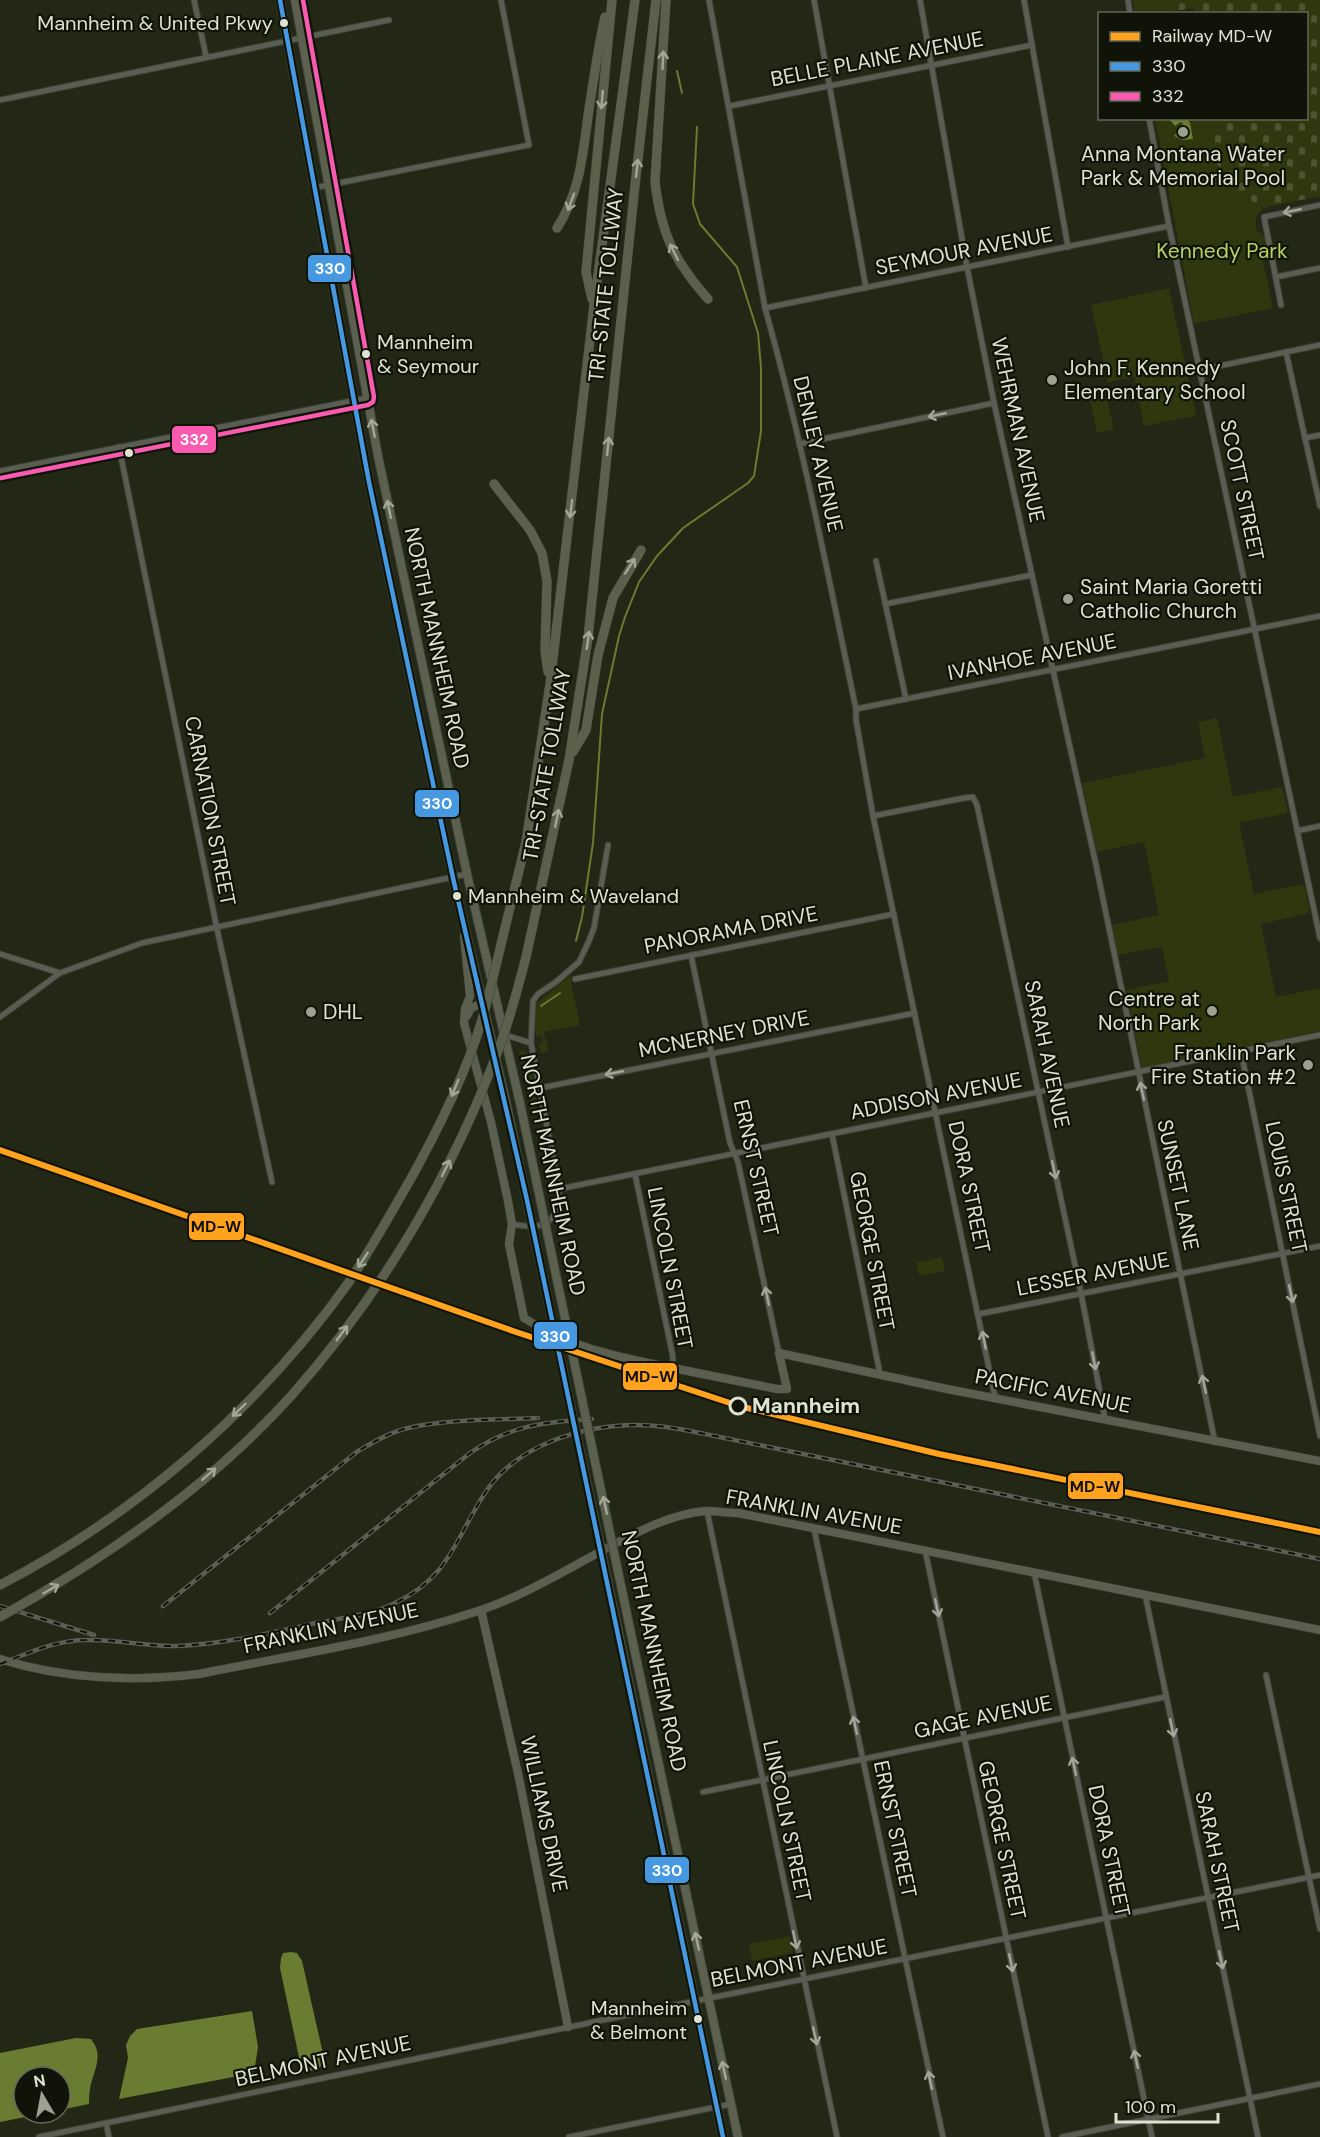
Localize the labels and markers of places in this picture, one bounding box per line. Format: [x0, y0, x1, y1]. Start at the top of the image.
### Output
place label: Mannheim & United Pkwy [37, 10, 273, 36]
marker: Mannheim & United Pkwy [278, 17, 290, 29]
marker: Anna Montana Water Park & Memorial Pool [1176, 125, 1190, 139]
place label: Anna Montana Water Park & Memorial Pool [1081, 140, 1285, 192]
place label: Mannheim & Seymour [377, 329, 479, 379]
marker: Mannheim & Seymour [360, 348, 372, 360]
place label: John F. Kennedy Elementary School [1064, 354, 1246, 406]
marker: John F. Kennedy Elementary School [1045, 373, 1059, 387]
unlabelled marker [123, 447, 135, 459]
place label: Saint Maria Goretti Catholic Church [1080, 573, 1262, 625]
marker: Saint Maria Goretti Catholic Church [1061, 592, 1075, 606]
place label: Mannheim & Waveland [468, 883, 679, 909]
marker: Mannheim & Waveland [451, 890, 463, 902]
place label: Centre at North Park [1098, 985, 1200, 1037]
place label: DHL [323, 998, 363, 1026]
marker: Centre at North Park [1205, 1004, 1219, 1018]
marker: DHL [304, 1005, 318, 1019]
place label: Franklin Park Fire Station #2 [1151, 1039, 1296, 1091]
marker: Franklin Park Fire Station #2 [1301, 1058, 1315, 1072]
place label: Mannheim [752, 1392, 860, 1420]
marker: Mannheim [729, 1397, 747, 1415]
place label: Mannheim & Belmont [590, 1995, 687, 2045]
marker: Mannheim & Belmont [692, 2013, 704, 2025]

